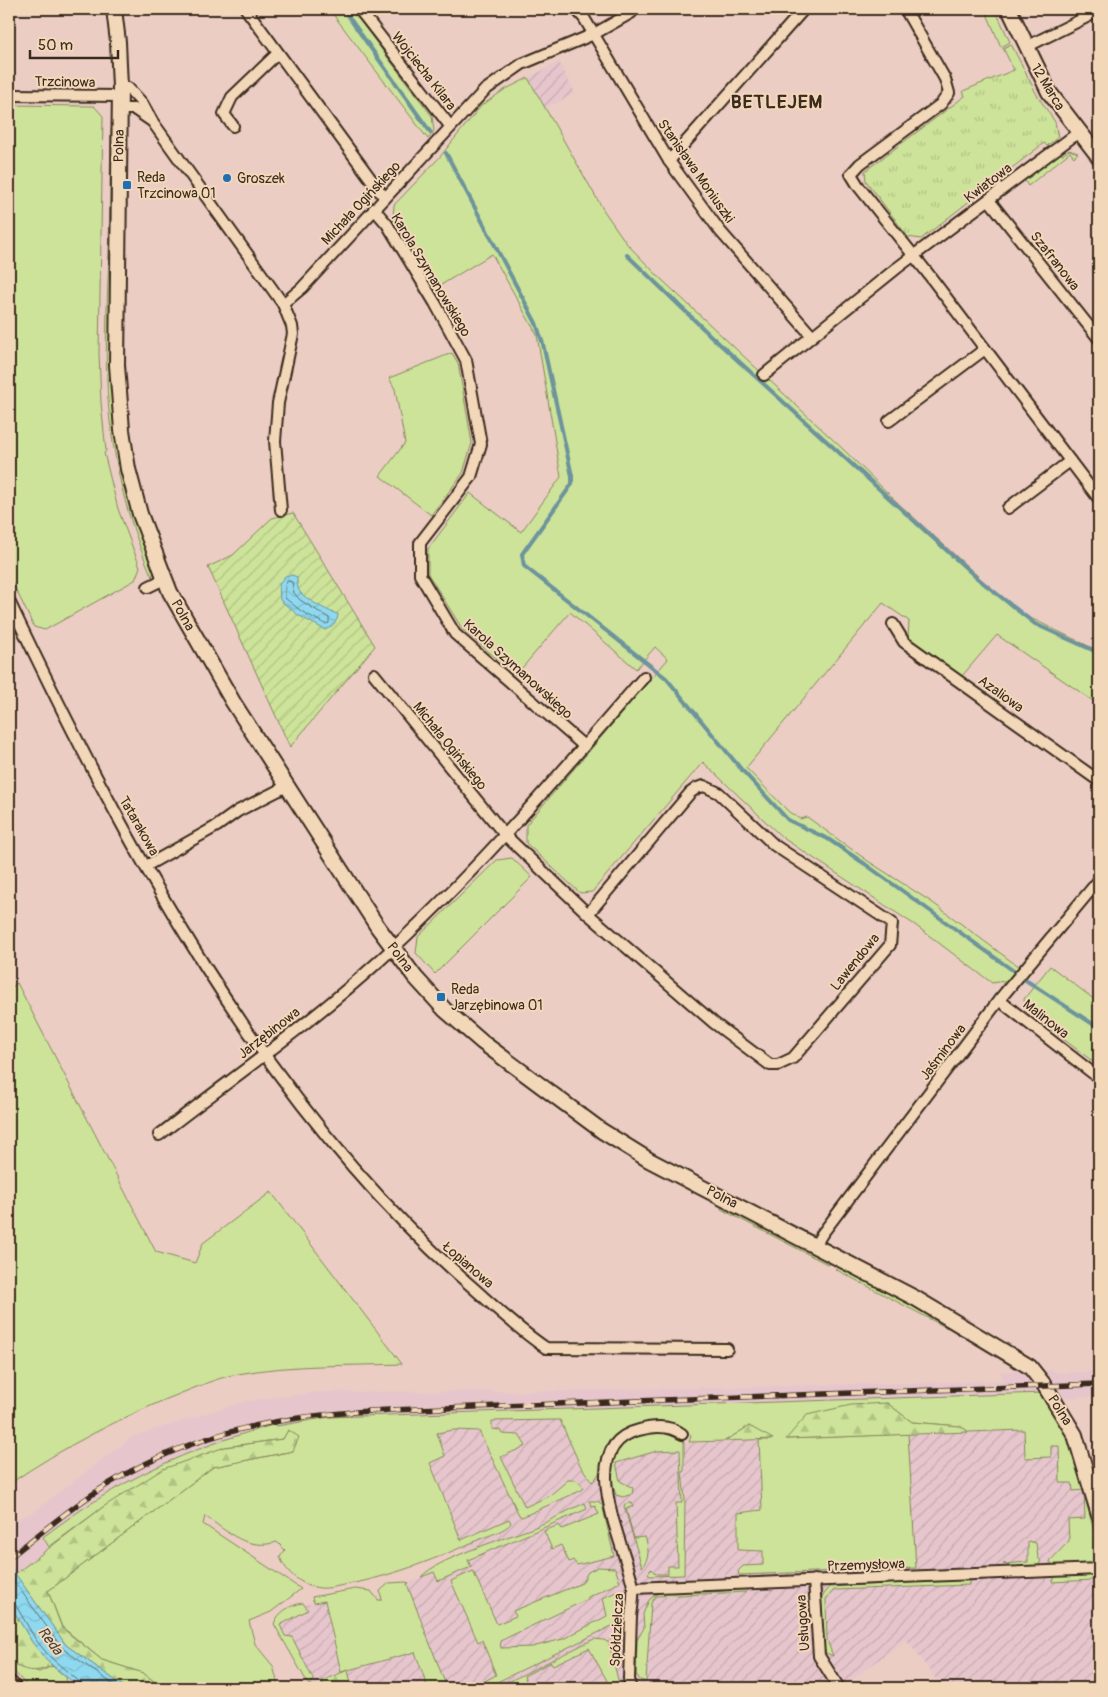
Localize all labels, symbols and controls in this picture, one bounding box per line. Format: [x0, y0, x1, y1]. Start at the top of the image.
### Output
scale bar [30, 28, 118, 60]
street label: Wojciecha Kilara [388, 28, 460, 114]
text: 50 m [38, 36, 73, 55]
street label: 12 Marca [1027, 61, 1069, 113]
street label: Trzcinowa [35, 73, 95, 91]
district label: BETLEJEM [731, 90, 823, 114]
street label: Stanisława Moniuszki [654, 116, 738, 226]
street label: Polna [110, 129, 128, 163]
street label: Michała Ogińskiego [318, 157, 404, 248]
street label: Kwiatowa [961, 160, 1015, 206]
place label: Reda Trzcinowa 01 [137, 169, 216, 202]
place label: Groszek [237, 170, 285, 187]
marker: Groszek [221, 172, 233, 184]
marker: Reda Trzcinowa 01 [121, 179, 133, 191]
street label: Karola Szymanowskiego [387, 210, 475, 340]
street label: Szafranowa [1027, 228, 1083, 294]
street label: Polna [168, 596, 198, 634]
street label: Karola Szymanowskiego [460, 615, 576, 723]
street label: Azaliowa [975, 672, 1027, 716]
street label: Michała Ogińskiego [409, 699, 491, 794]
street label: Tatarakowa [115, 793, 163, 859]
street label: Lawendowa [827, 930, 883, 994]
street label: Polna [383, 939, 417, 975]
place label: Reda Jarzębinowa 01 [451, 981, 543, 1014]
marker: Reda Jarzębinowa 01 [435, 991, 447, 1003]
street label: Malinowa [1020, 996, 1072, 1042]
street label: Jarzębinowa [235, 1004, 303, 1062]
street label: Jaśminowa [916, 1021, 970, 1083]
street label: Polna [703, 1182, 741, 1212]
street label: Łopianowa [438, 1237, 497, 1292]
street label: Polna [1044, 1391, 1076, 1429]
street label: Przemysłowa [827, 1555, 905, 1575]
street label: Spółdzielcza [607, 1593, 627, 1667]
street label: Usługowa [793, 1594, 813, 1652]
water label: Reda [33, 1623, 67, 1660]

